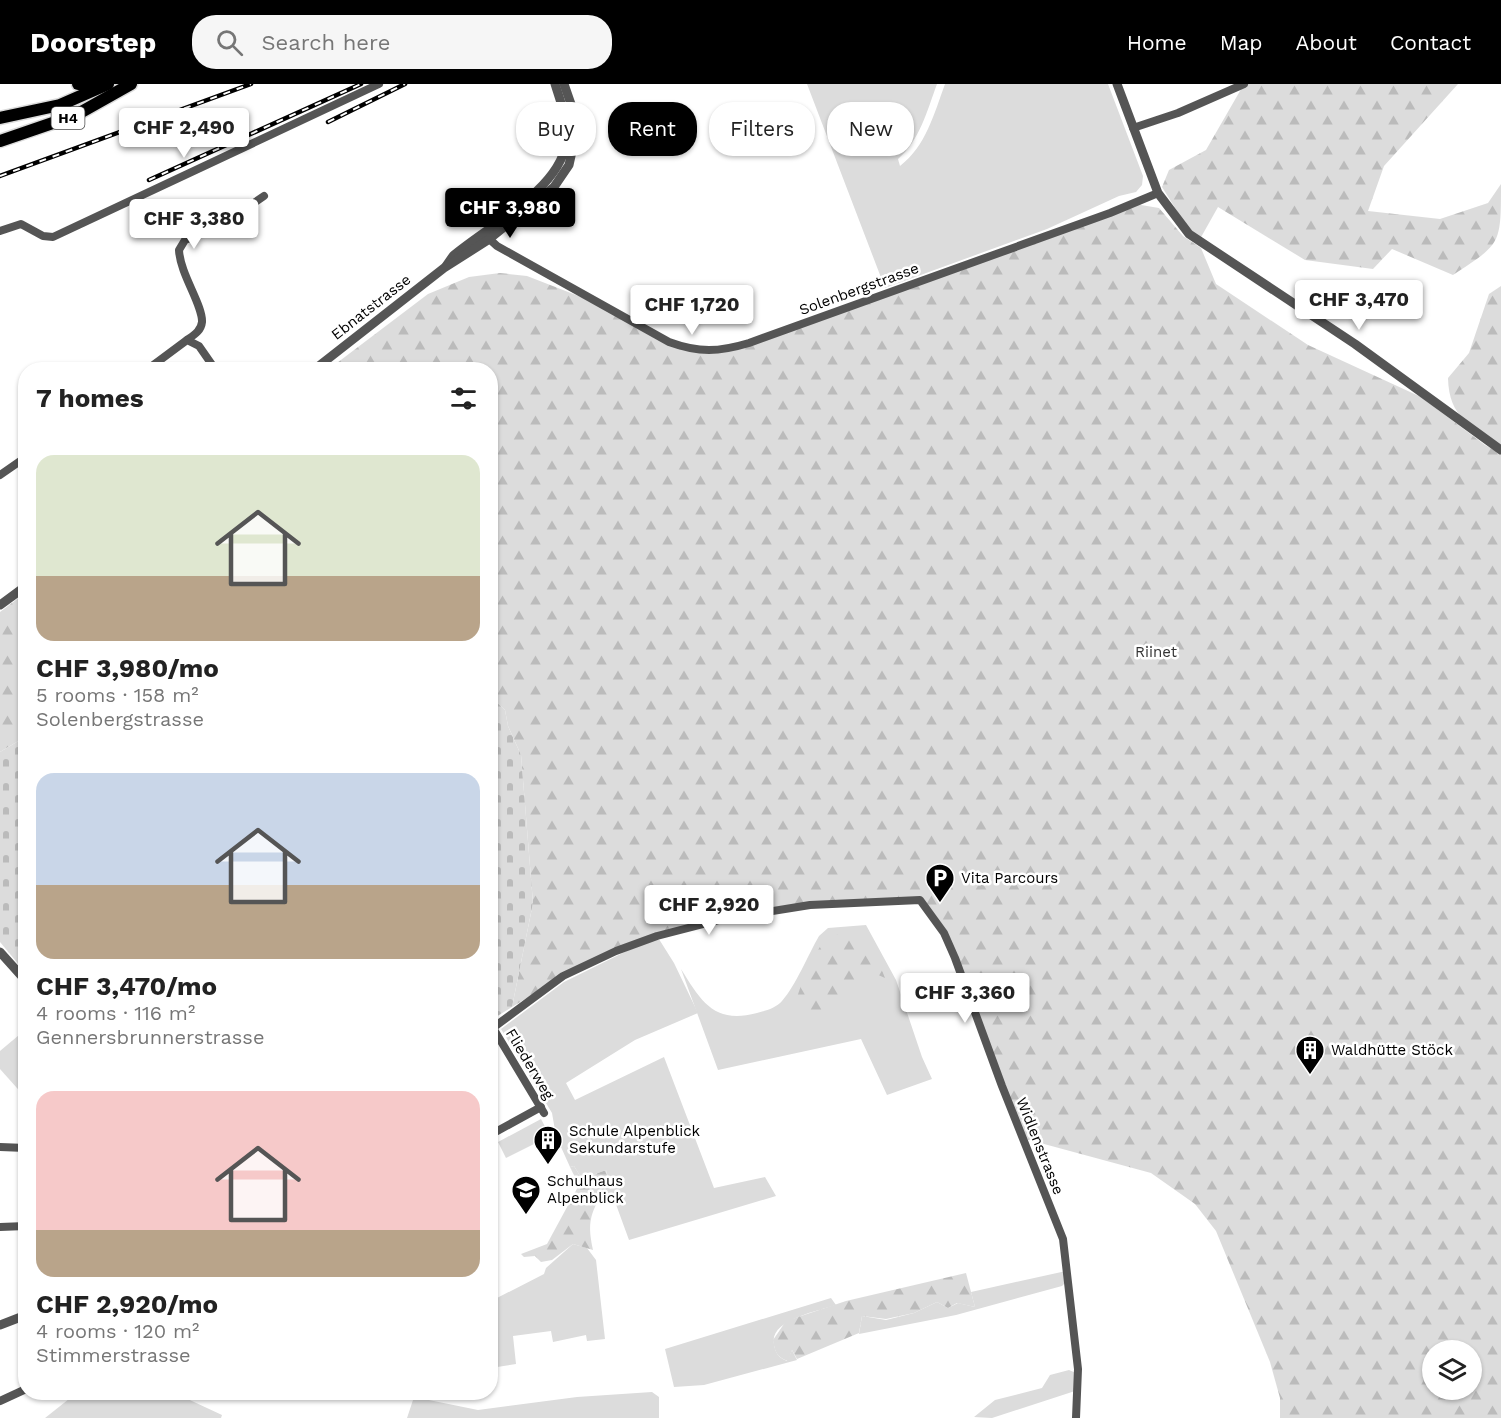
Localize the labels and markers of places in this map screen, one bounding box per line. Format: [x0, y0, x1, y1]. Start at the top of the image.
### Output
pin: CHF 2,490 [115, 108, 253, 159]
pin: CHF 3,980 [441, 188, 579, 239]
pin: CHF 3,380 [125, 199, 263, 250]
pin: CHF 3,470 [1290, 280, 1428, 331]
pin: CHF 1,720 [623, 285, 761, 336]
parking icon: Vita Parcours [924, 862, 956, 904]
place label: Vita Parcours [961, 869, 1058, 887]
pin: CHF 2,920 [640, 885, 778, 936]
pin: CHF 3,360 [896, 973, 1034, 1024]
building icon: Waldhütte Stöck [1294, 1034, 1326, 1076]
place label: Waldhütte Stöck [1331, 1041, 1454, 1059]
place label: Schule Alpenblick Sekundarstufe [569, 1122, 701, 1157]
building icon: Schule Alpenblick Sekundarstufe [532, 1124, 564, 1166]
place label: Schulhaus Alpenblick [547, 1172, 624, 1207]
school or university icon: Schulhaus Alpenblick [510, 1174, 542, 1216]

